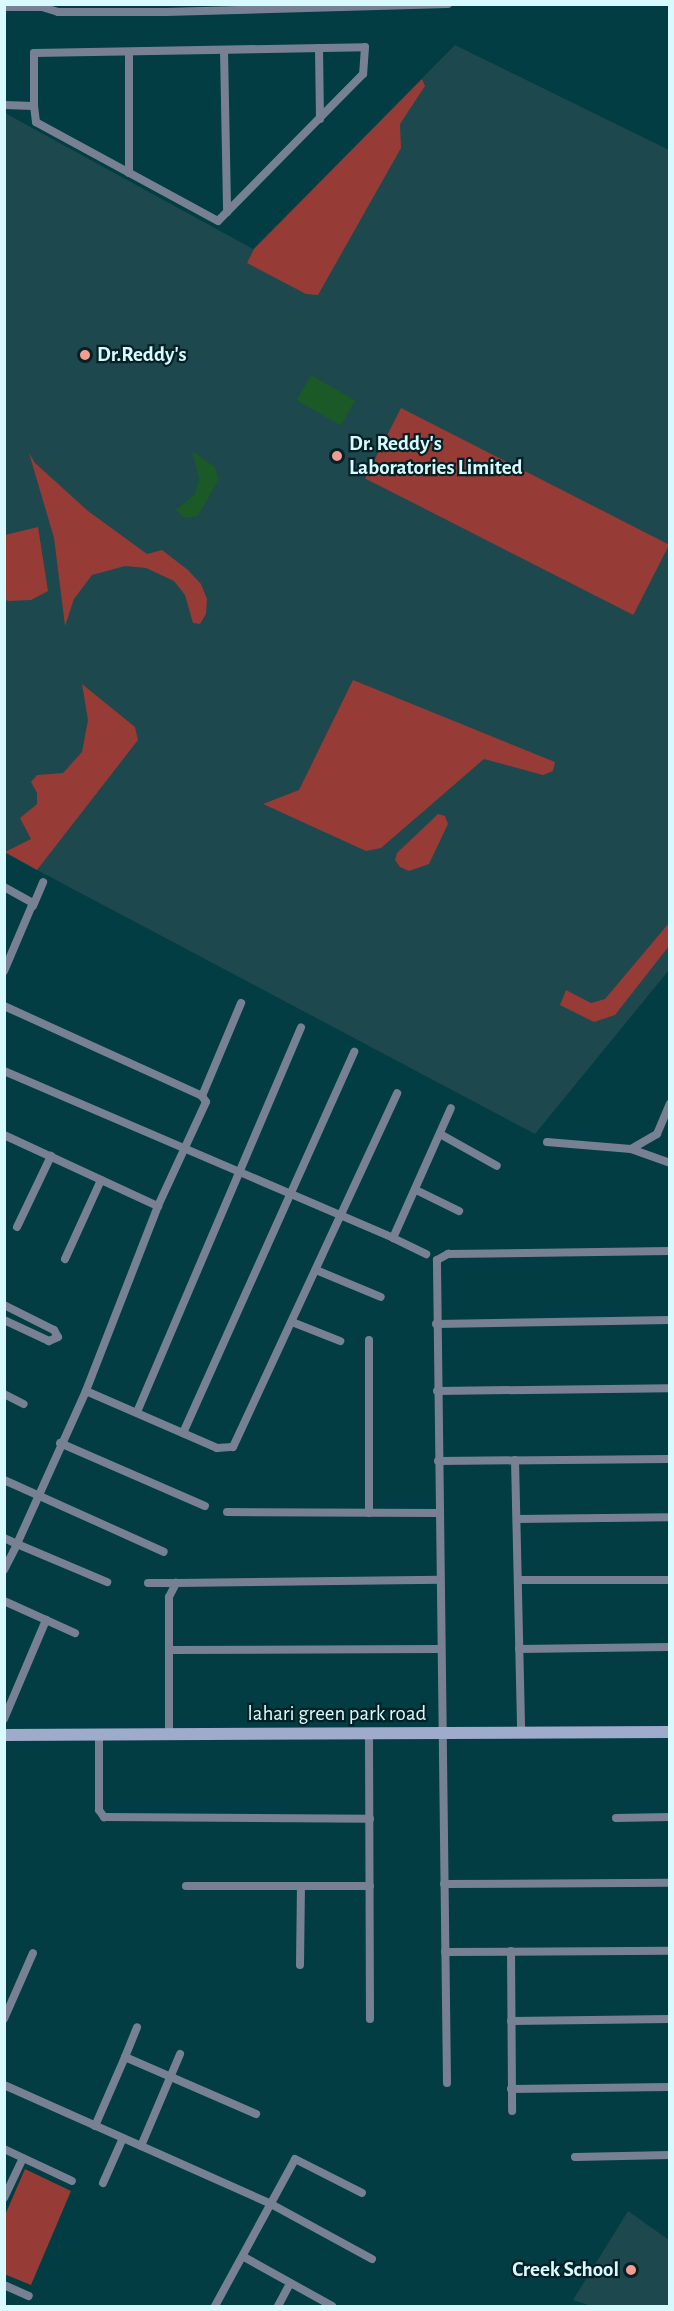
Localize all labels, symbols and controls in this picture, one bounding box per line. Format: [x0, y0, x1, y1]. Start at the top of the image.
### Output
place label: Dr.Reddy's [97, 342, 187, 368]
marker: Dr.Reddy's [78, 348, 92, 362]
place label: Dr. Reddy's Laboratories Limited [349, 431, 523, 481]
marker: Dr. Reddy's Laboratories Limited [330, 449, 344, 463]
street label: lahari green park road [248, 1701, 426, 1727]
place label: Creek School [512, 2257, 619, 2283]
marker: Creek School [624, 2263, 638, 2277]

